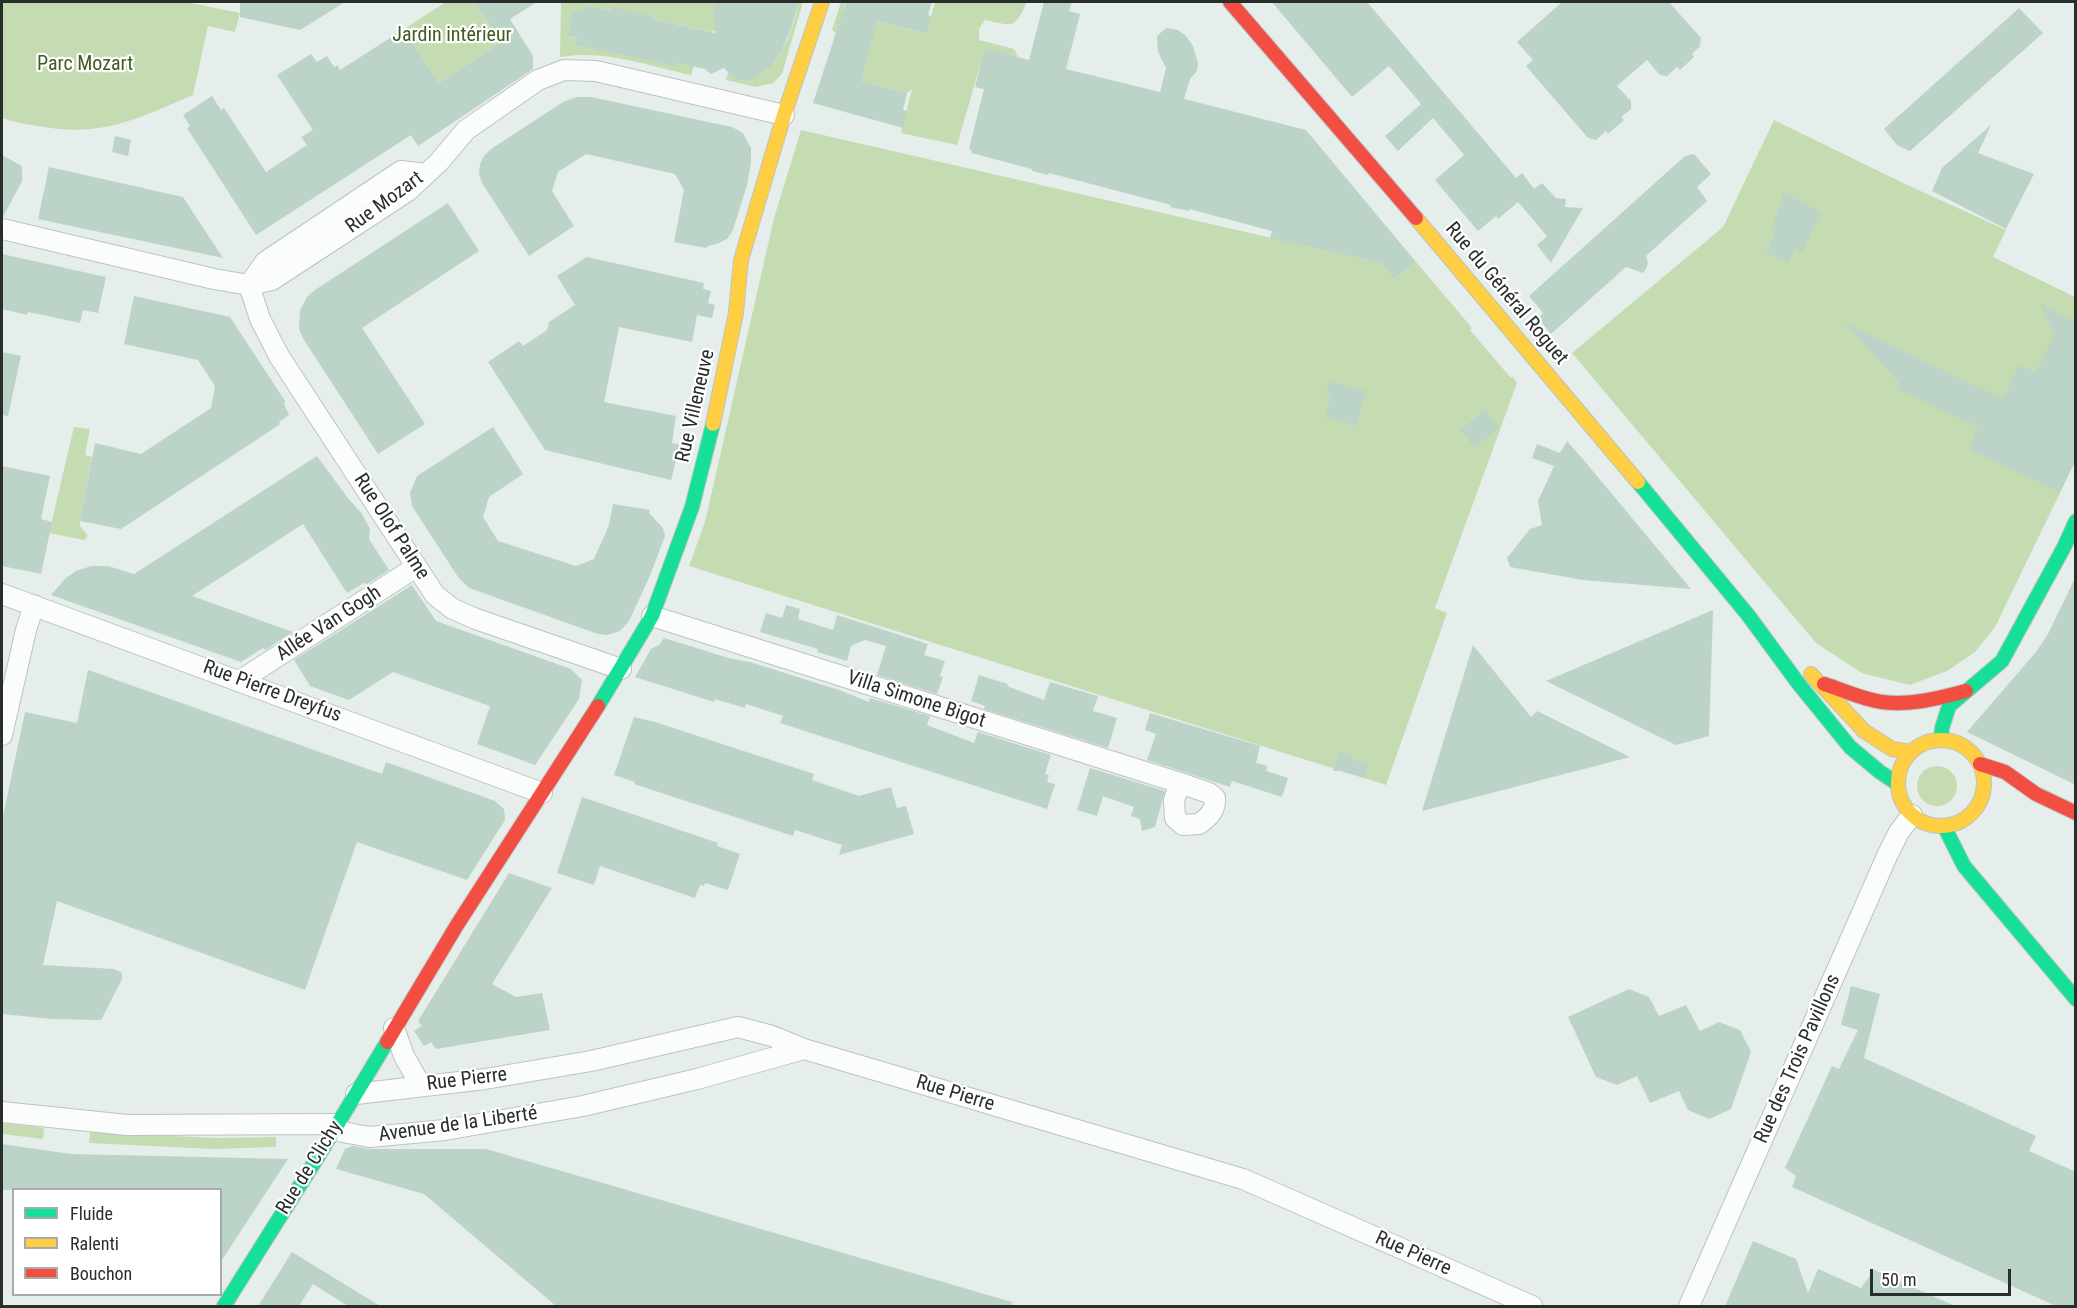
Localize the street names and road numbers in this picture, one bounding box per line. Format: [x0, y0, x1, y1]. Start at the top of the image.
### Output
street label: Rue Mozart [342, 167, 428, 239]
street label: Rue du Général Roguet [1439, 218, 1573, 370]
street label: Rue Villeneuve [671, 347, 721, 465]
street label: Rue Olof Palme [348, 470, 434, 584]
street label: Allée Van Gogh [272, 581, 386, 667]
street label: Rue Pierre Dreyfus [200, 656, 344, 728]
street label: Villa Simone Bigot [844, 666, 988, 734]
street label: Rue des Trois Pavillons [1750, 971, 1846, 1147]
street label: Rue Pierre [426, 1063, 508, 1097]
street label: Rue Pierre [913, 1071, 997, 1117]
street label: Avenue de la Liberté [377, 1102, 539, 1148]
street label: Rue de Clichy [272, 1117, 348, 1219]
street label: Rue Pierre [1371, 1227, 1455, 1281]

